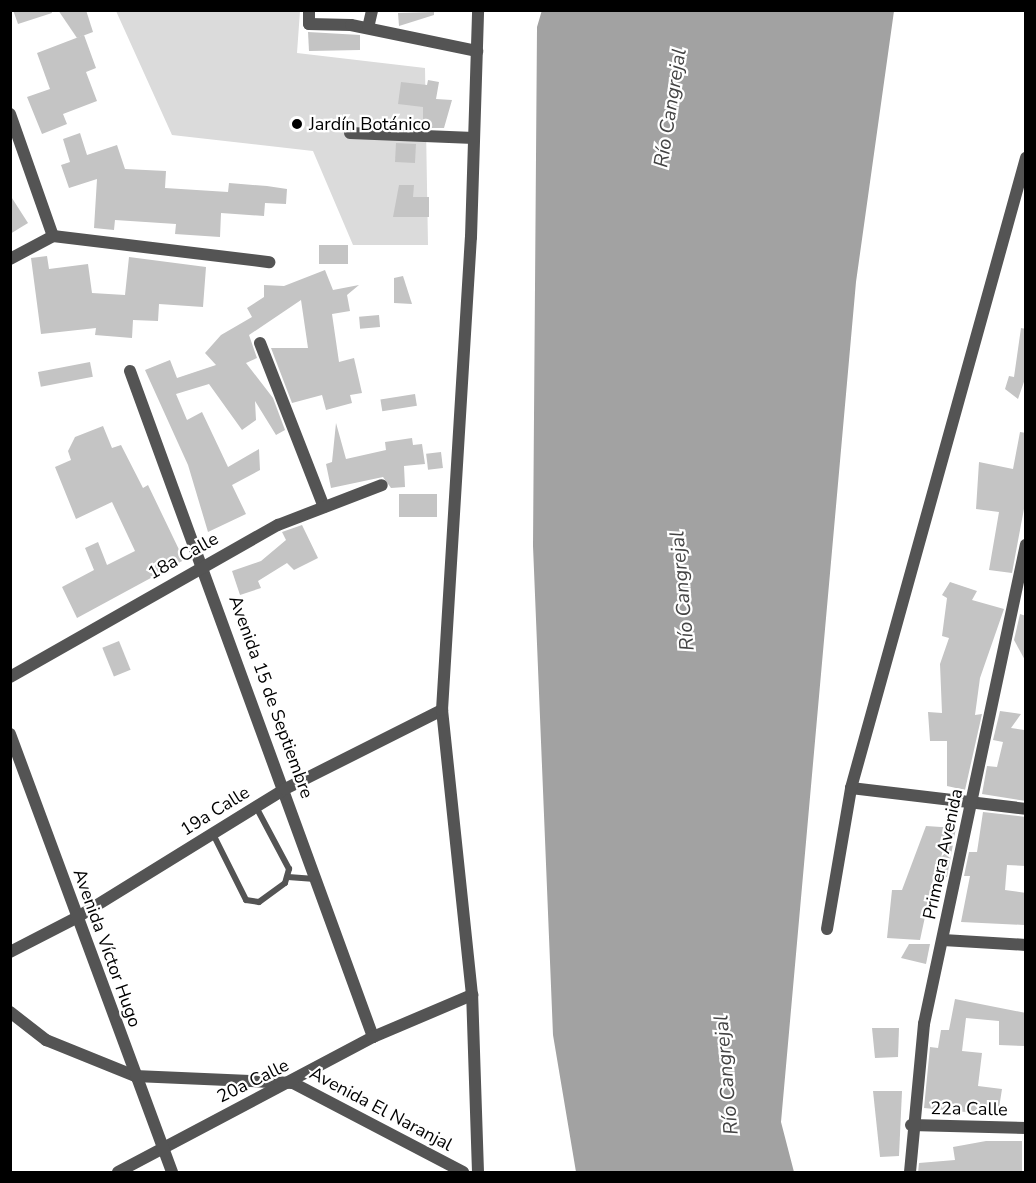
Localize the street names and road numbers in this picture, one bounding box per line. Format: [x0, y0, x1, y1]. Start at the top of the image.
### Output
street label: 18a Calle [144, 528, 222, 584]
street label: Avenida 15 de Septiembre [224, 593, 318, 801]
street label: 19a Calle [177, 781, 253, 841]
street label: Primera Avenida [919, 787, 967, 921]
street label: Avenida Víctor Hugo [68, 866, 146, 1030]
street label: 20a Calle [214, 1054, 292, 1108]
street label: Avenida El Naranjal [306, 1062, 456, 1156]
street label: 22a Calle [930, 1098, 1008, 1120]

